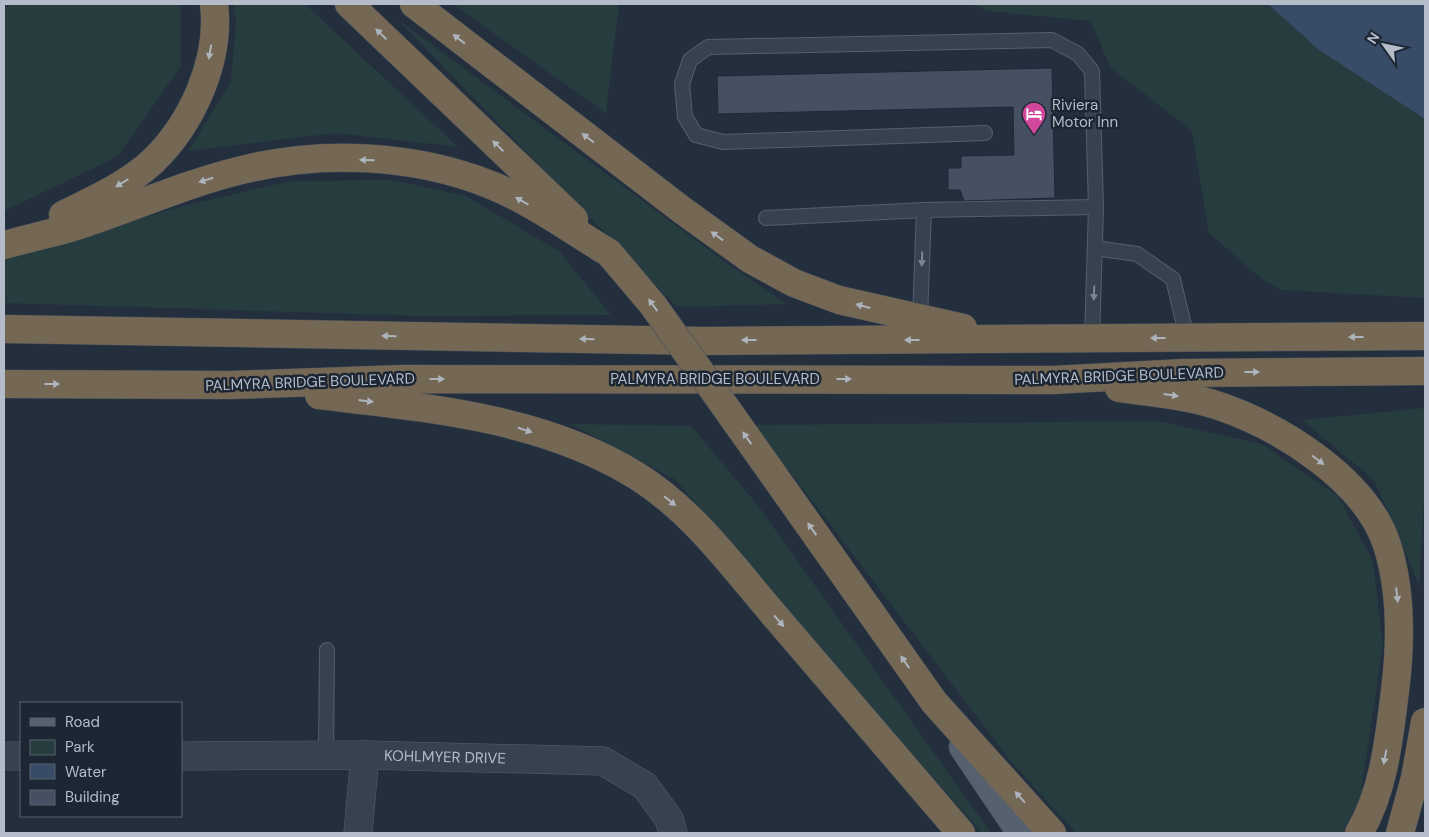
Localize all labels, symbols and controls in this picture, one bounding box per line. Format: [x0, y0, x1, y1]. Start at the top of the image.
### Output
north arrow [1359, 20, 1409, 70]
one-way arrow [375, 28, 387, 40]
text: N [1363, 29, 1383, 47]
one-way arrow [452, 34, 466, 44]
one-way arrow [206, 45, 214, 61]
place label: Riviera Motor Inn [1052, 95, 1118, 132]
hotel icon: Riviera Motor Inn [1021, 101, 1047, 135]
one-way arrow [582, 133, 595, 144]
one-way arrow [493, 140, 505, 152]
one-way arrow [359, 155, 375, 163]
one-way arrow [199, 176, 214, 184]
one-way arrow [116, 178, 129, 187]
one-way arrow [516, 196, 529, 205]
one-way arrow [711, 231, 724, 241]
one-way arrow [918, 251, 926, 267]
one-way arrow [1090, 285, 1098, 301]
one-way arrow [648, 298, 658, 312]
one-way arrow [855, 302, 870, 310]
one-way arrow [381, 332, 397, 340]
one-way arrow [1347, 333, 1363, 341]
one-way arrow [1150, 334, 1166, 342]
one-way arrow [578, 335, 594, 343]
one-way arrow [741, 336, 757, 344]
one-way arrow [903, 336, 919, 344]
street label: PALMYRA BRIDGE BOULEVARD [1014, 362, 1224, 390]
street label: PALMYRA BRIDGE BOULEVARD [205, 368, 415, 396]
one-way arrow [1244, 368, 1260, 376]
street label: PALMYRA BRIDGE BOULEVARD [610, 369, 820, 389]
one-way arrow [429, 375, 445, 383]
one-way arrow [836, 375, 852, 383]
one-way arrow [45, 380, 61, 388]
one-way arrow [1163, 392, 1179, 400]
one-way arrow [358, 397, 374, 405]
one-way arrow [518, 427, 533, 434]
one-way arrow [742, 431, 752, 444]
one-way arrow [1311, 454, 1324, 465]
one-way arrow [663, 496, 676, 507]
one-way arrow [807, 522, 817, 536]
one-way arrow [1393, 587, 1401, 603]
one-way arrow [773, 615, 784, 627]
one-way arrow [900, 655, 910, 669]
legend [20, 702, 182, 817]
text: Road [65, 712, 100, 732]
text: Park [65, 737, 95, 757]
street label: KOHLMYER DRIVE [384, 745, 506, 769]
one-way arrow [1381, 749, 1389, 764]
text: Water [65, 762, 107, 782]
text: Building [65, 787, 120, 807]
one-way arrow [1014, 791, 1026, 803]

